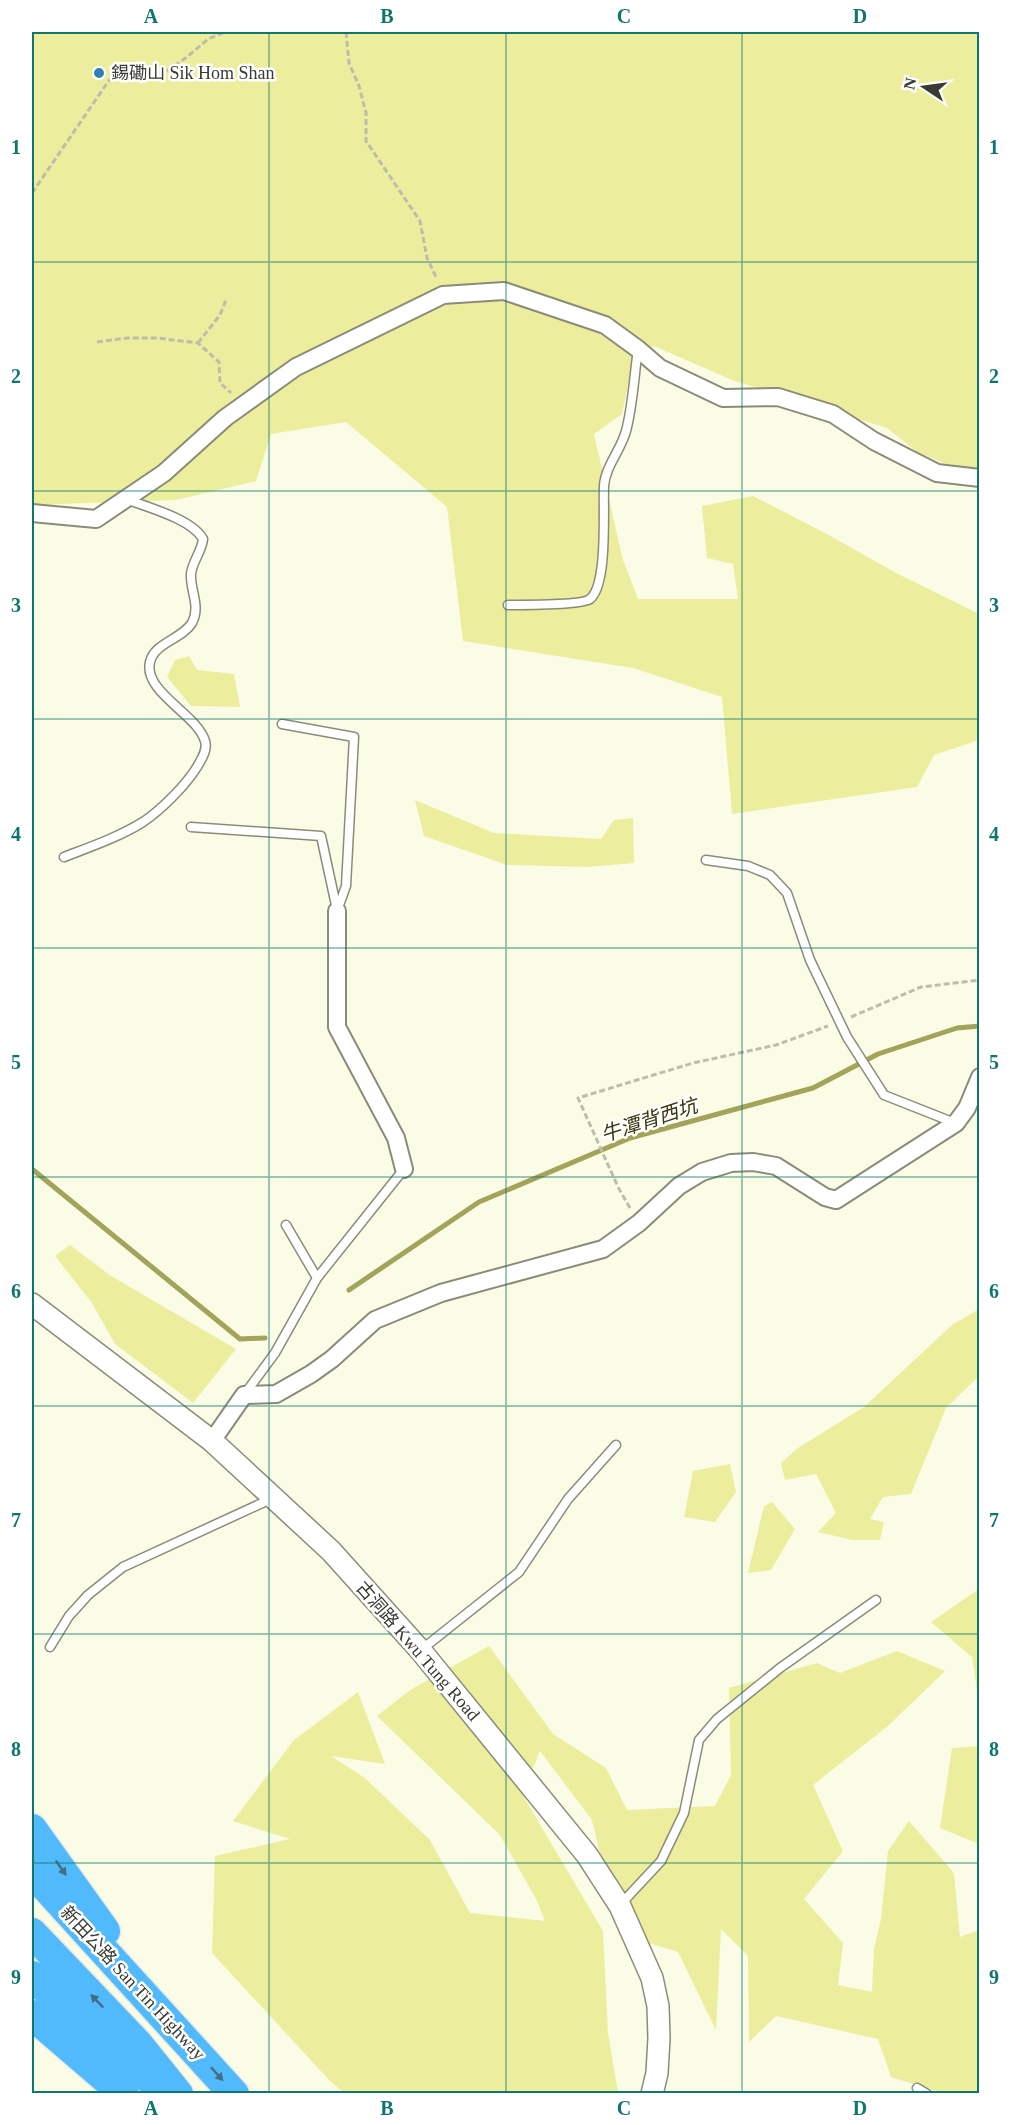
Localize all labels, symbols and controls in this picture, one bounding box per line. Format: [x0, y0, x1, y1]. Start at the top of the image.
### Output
text: A [144, 5, 159, 27]
text: B [380, 5, 394, 27]
text: C [617, 5, 631, 27]
text: D [853, 5, 867, 27]
north arrow [894, 57, 954, 117]
place label: 錫磡山 Sik Hom Shan [111, 63, 275, 83]
marker: 錫磡山 Sik Hom Shan [92, 66, 106, 80]
text: N [900, 76, 920, 91]
text: 1 [11, 136, 21, 158]
text: 1 [989, 136, 999, 158]
text: 2 [11, 365, 21, 387]
text: 2 [989, 365, 999, 387]
text: 3 [11, 594, 21, 616]
text: 3 [989, 594, 999, 616]
text: 4 [11, 823, 21, 845]
text: 4 [989, 823, 999, 845]
text: 5 [11, 1051, 21, 1073]
text: 5 [989, 1051, 999, 1073]
water label: 牛潭背西坑 [598, 1093, 703, 1146]
text: 6 [11, 1280, 21, 1302]
text: 6 [989, 1280, 999, 1302]
text: 7 [11, 1509, 21, 1531]
text: 7 [989, 1509, 999, 1531]
street label: 古洞路 Kwu Tung Road [352, 1577, 484, 1725]
text: 8 [11, 1738, 21, 1760]
text: 8 [989, 1738, 999, 1760]
one-way arrow [55, 1859, 67, 1875]
street label: 新田公路 San Tin Highway [57, 1902, 209, 2064]
text: 9 [11, 1966, 21, 1988]
text: 9 [989, 1966, 999, 1988]
one-way arrow [90, 1995, 104, 2009]
one-way arrow [209, 2067, 223, 2081]
text: A [144, 2097, 159, 2119]
text: B [380, 2097, 394, 2119]
text: C [617, 2097, 631, 2119]
text: D [853, 2097, 867, 2119]

